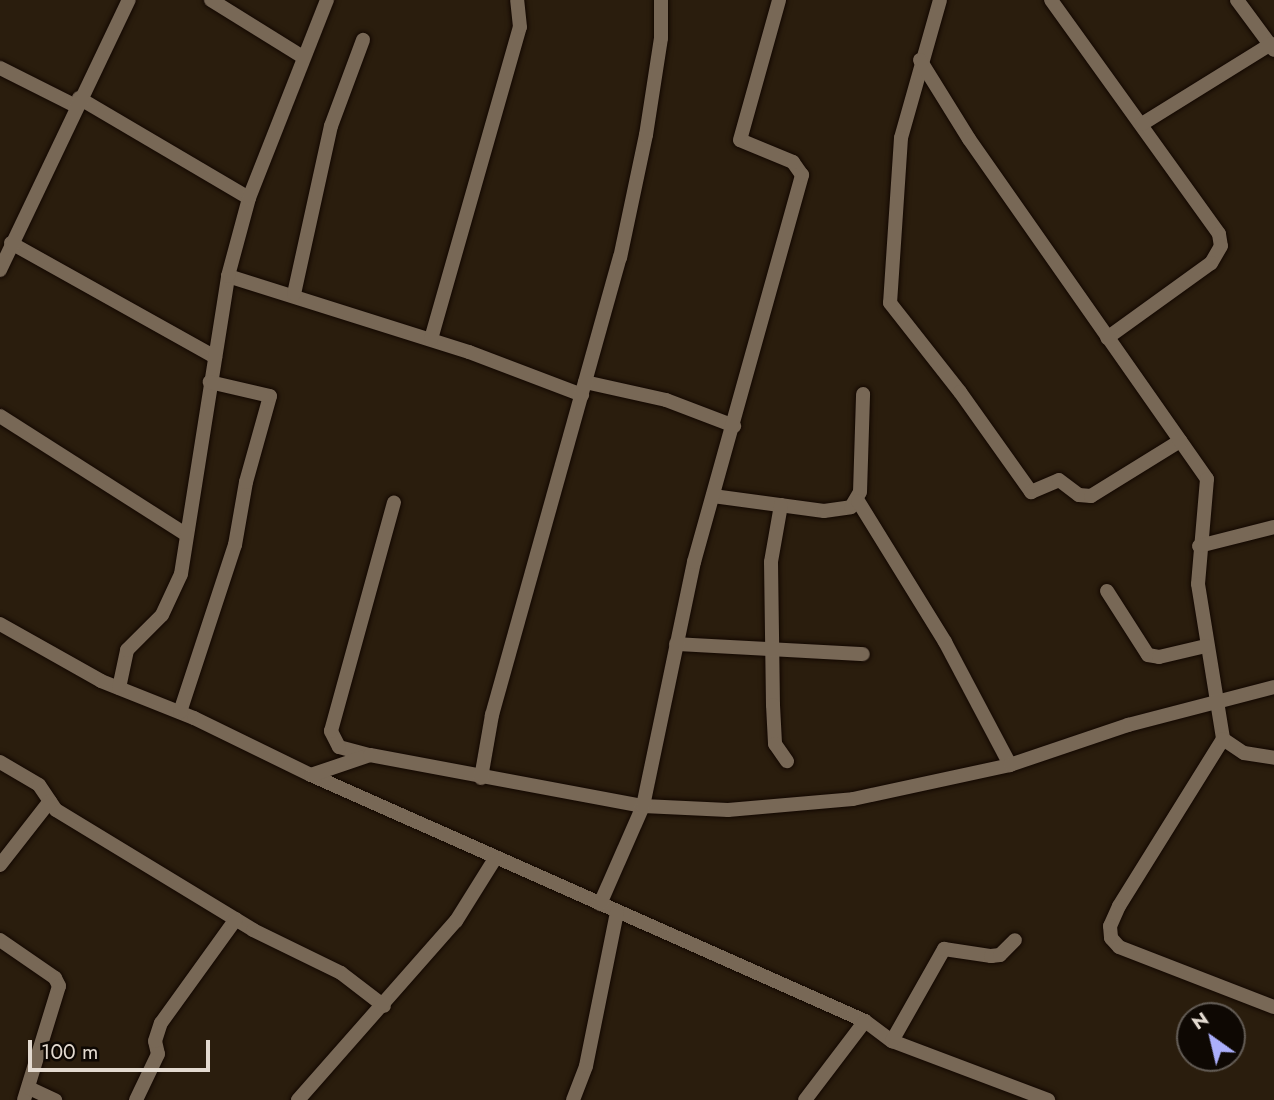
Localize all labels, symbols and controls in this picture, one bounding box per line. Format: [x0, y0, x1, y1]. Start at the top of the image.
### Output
north arrow [1176, 1002, 1246, 1072]
text: N [1186, 1005, 1214, 1036]
scale bar [32, 1026, 214, 1070]
text: 100 m [41, 1037, 98, 1067]

